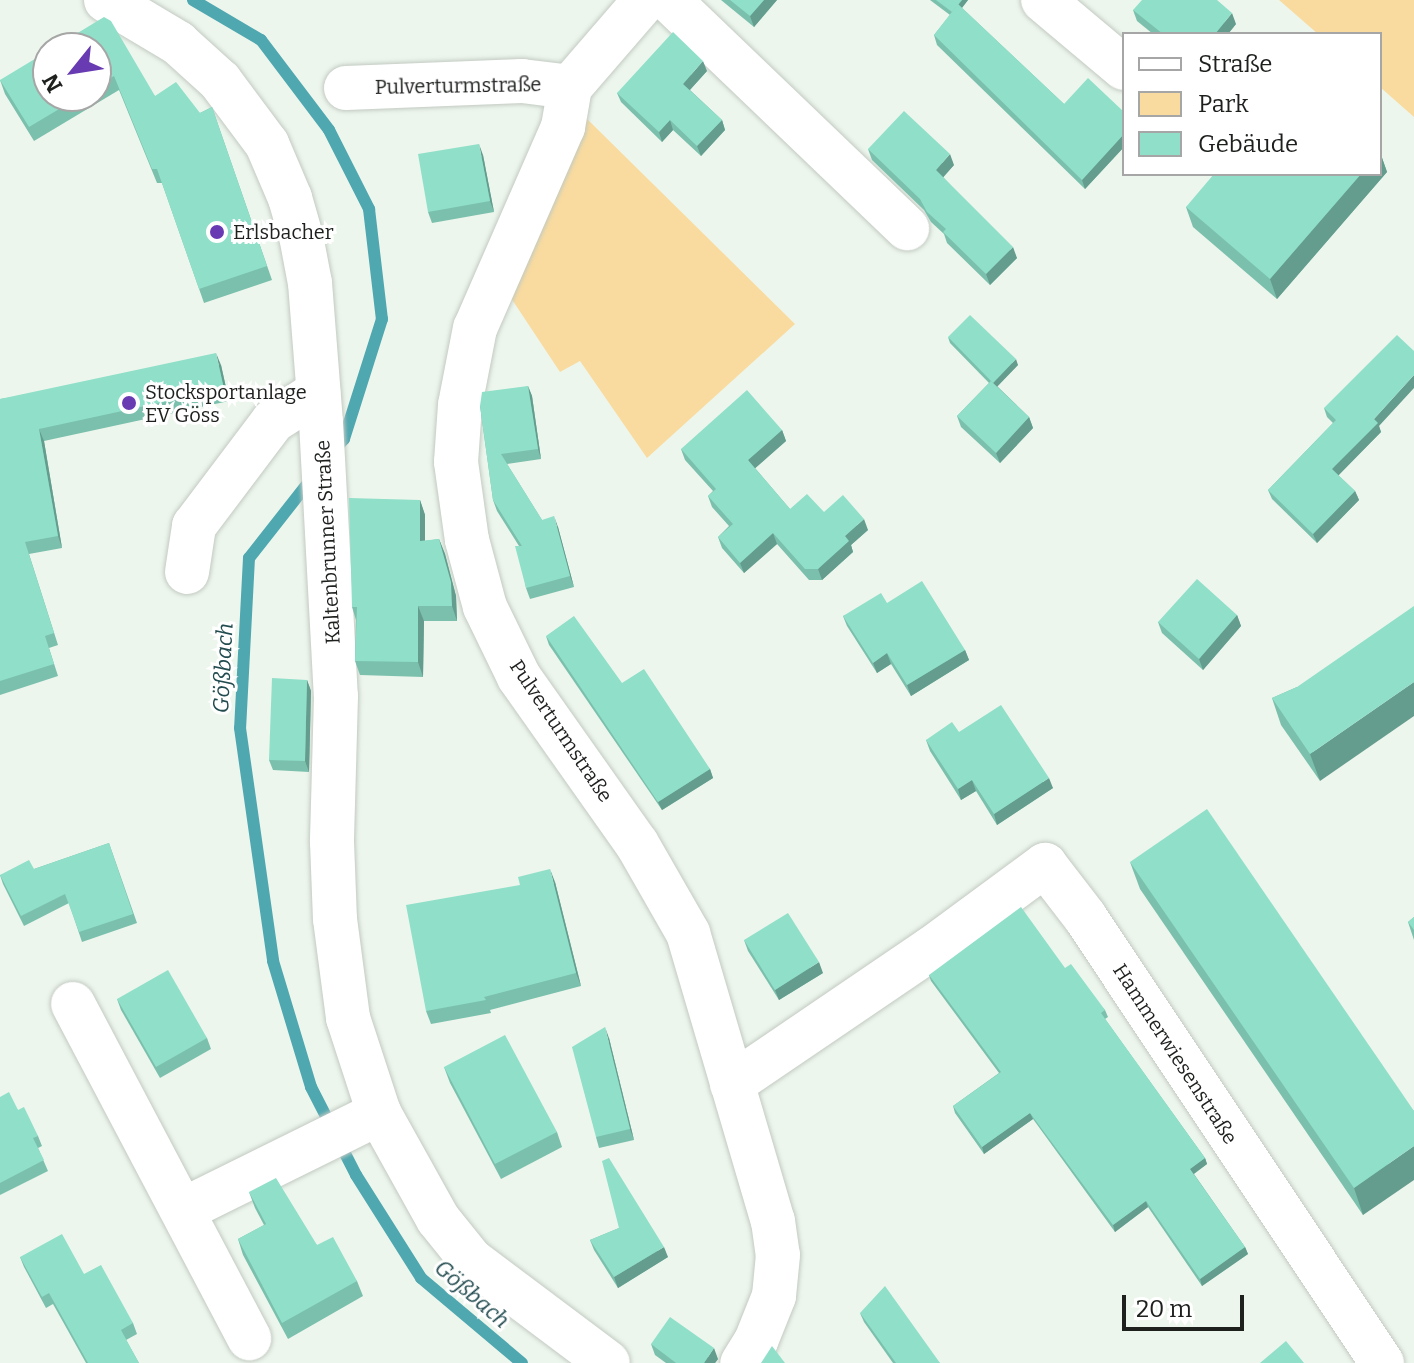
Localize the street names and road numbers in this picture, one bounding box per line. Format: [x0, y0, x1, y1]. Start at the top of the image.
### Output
street label: Pulverturmstraße [375, 73, 541, 99]
street label: Kaltenbrunner Straße [311, 439, 345, 645]
street label: Pulverturmstraße [505, 655, 617, 807]
street label: Hammerwiesenstraße [1108, 959, 1242, 1149]

